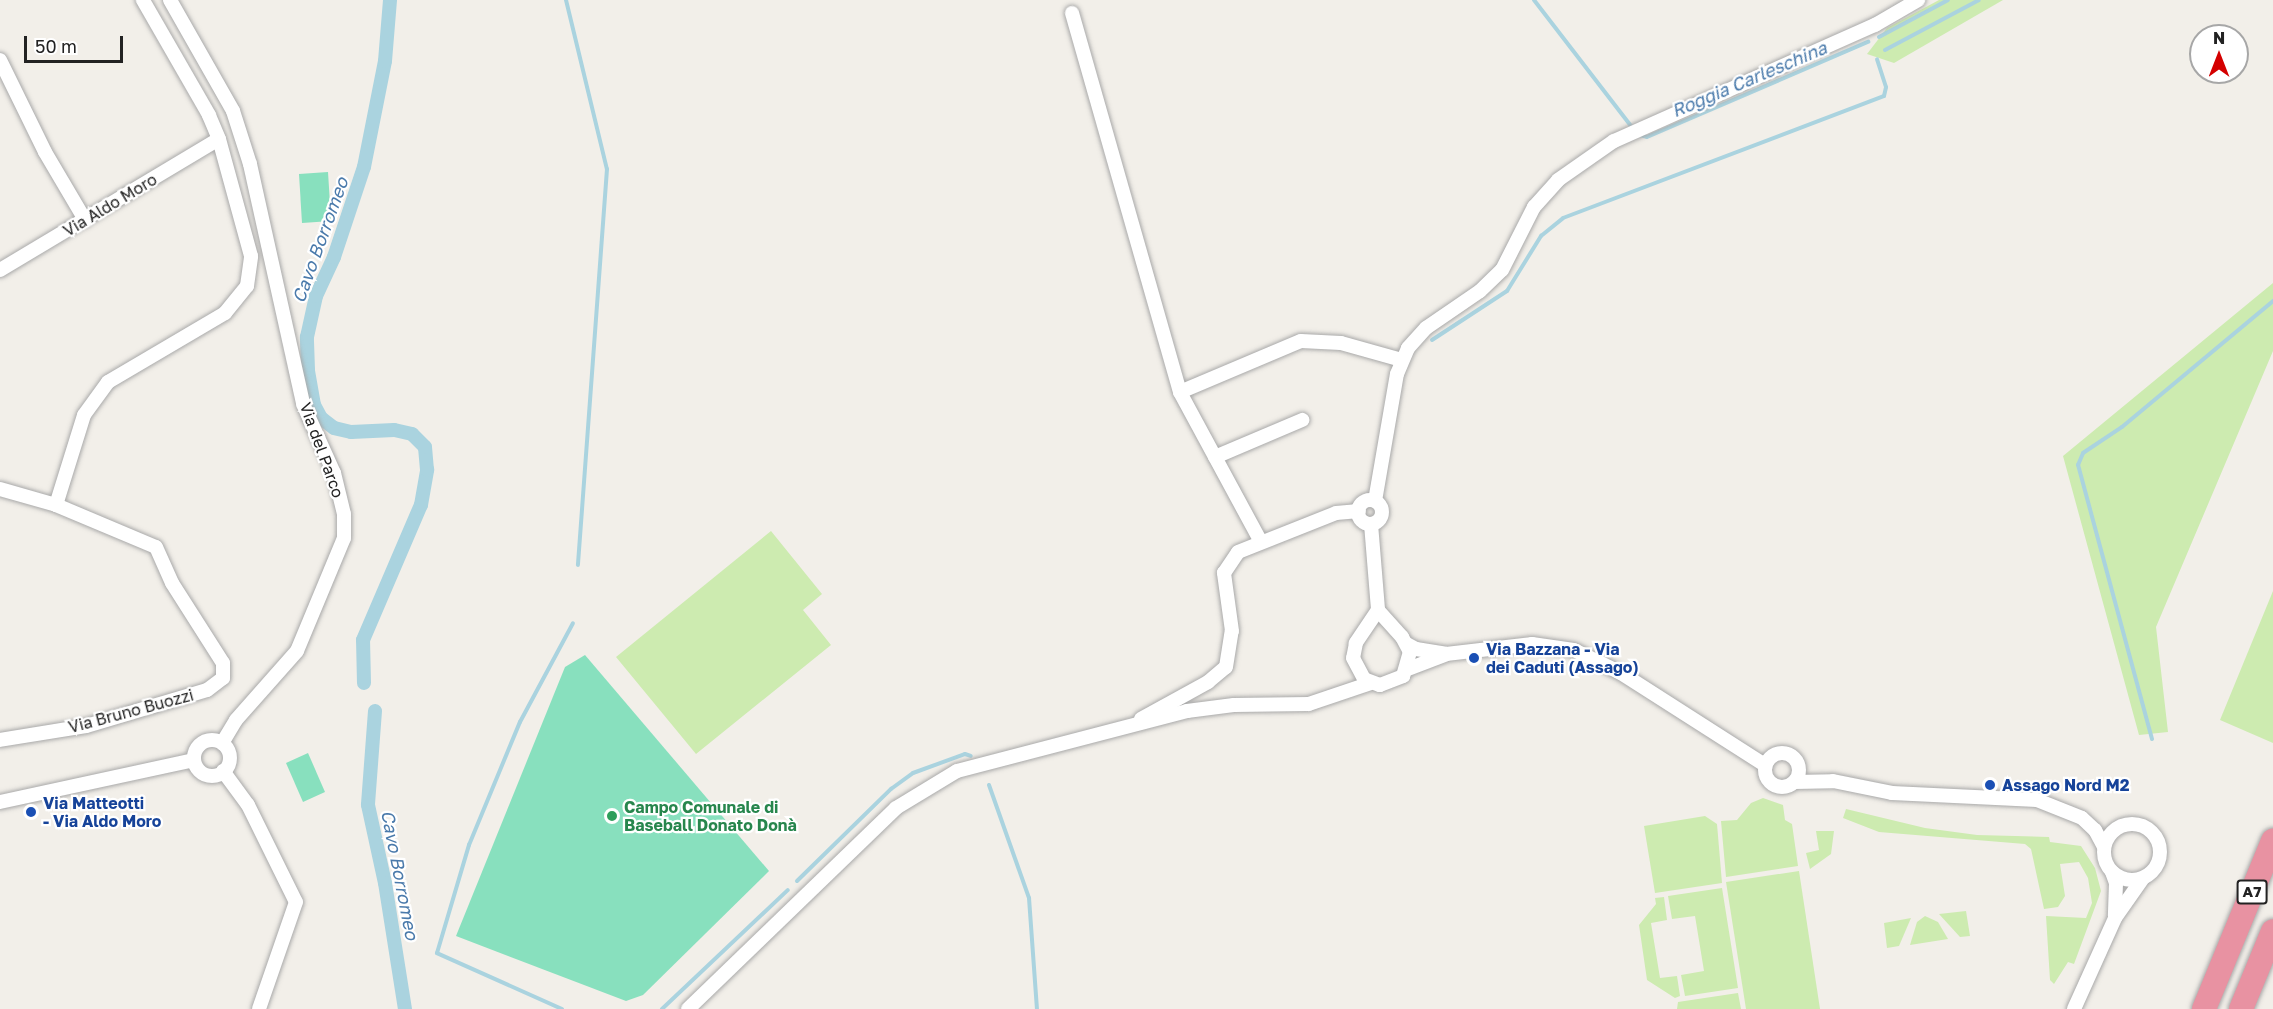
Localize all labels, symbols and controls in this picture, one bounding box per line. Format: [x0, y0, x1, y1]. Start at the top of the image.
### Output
scale bar [27, 24, 126, 62]
north arrow [2189, 24, 2249, 84]
text: N [2213, 28, 2225, 48]
text: 50 m [35, 35, 77, 57]
water label: Roggia Carleschina [1668, 37, 1830, 121]
street label: Via Aldo Moro [60, 170, 160, 240]
water label: Cavo Borromeo [287, 174, 353, 306]
street label: Via del Parco [296, 400, 348, 500]
place label: Via Bazzana - Via dei Caduti (Assago) [1486, 639, 1639, 677]
marker: Via Bazzana - Via dei Caduti (Assago) [1467, 651, 1481, 665]
street label: Via Bruno Buozzi [66, 685, 196, 737]
place label: Assago Nord M2 [2002, 775, 2130, 795]
marker: Assago Nord M2 [1983, 778, 1997, 792]
place label: Via Matteotti - Via Aldo Moro [43, 793, 161, 831]
place label: Campo Comunale di Baseball Donato Donà [624, 797, 797, 835]
marker: Via Matteotti - Via Aldo Moro [24, 805, 38, 819]
water label: Cavo Borromeo [377, 808, 423, 942]
marker: Campo Comunale di Baseball Donato Donà [605, 809, 619, 823]
road number: A7 [2236, 880, 2268, 904]

